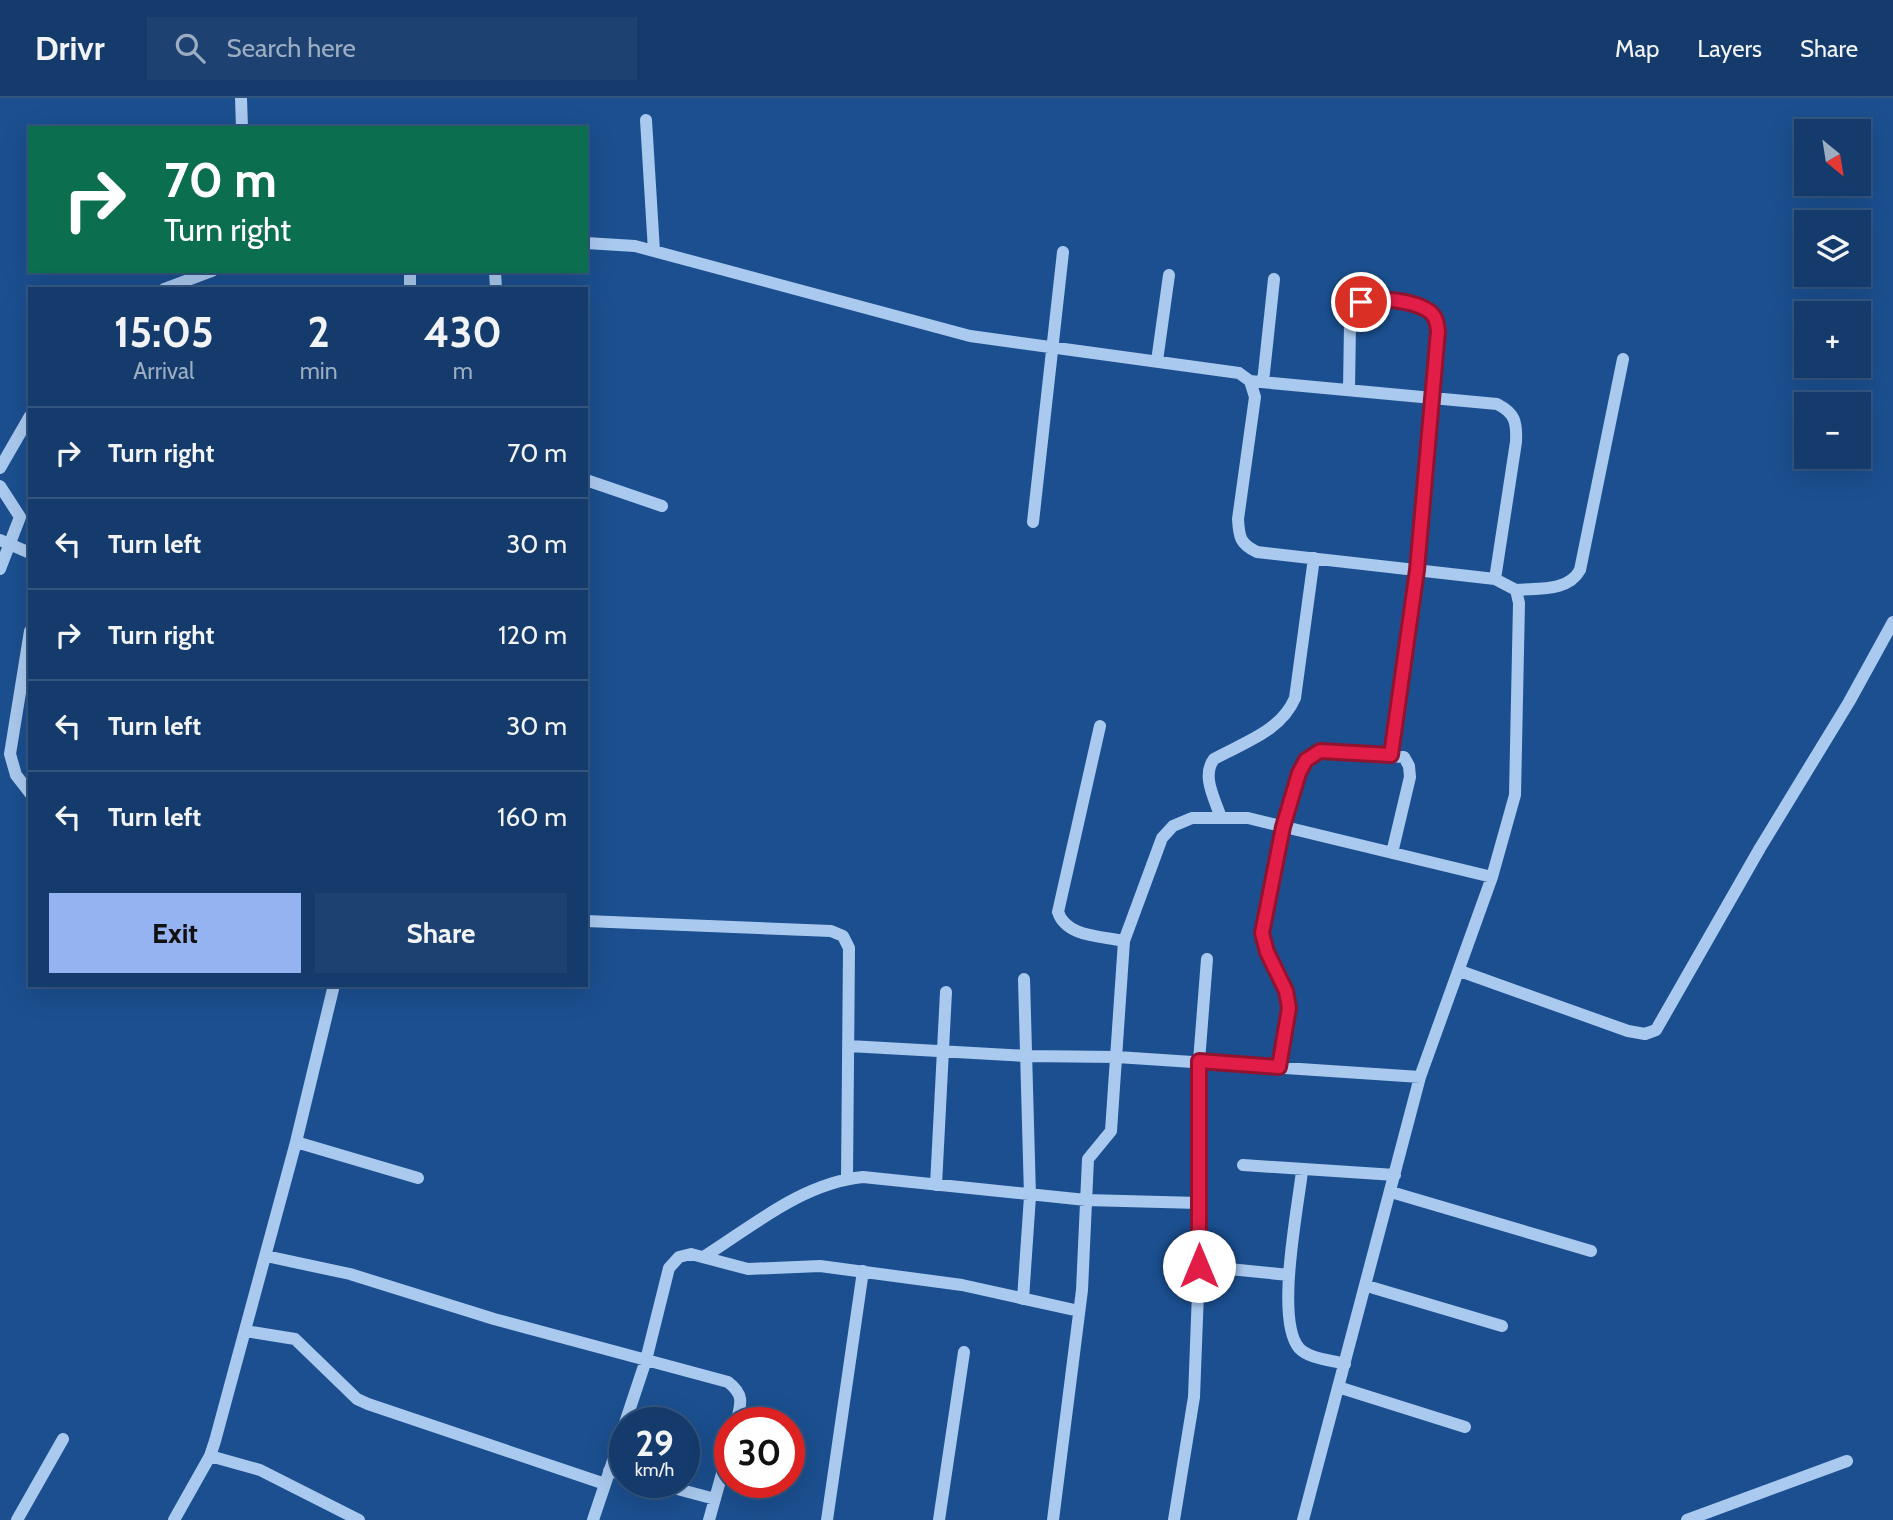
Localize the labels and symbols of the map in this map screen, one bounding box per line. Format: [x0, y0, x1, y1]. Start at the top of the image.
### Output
north arrow [1794, 119, 1871, 196]
pin [1331, 272, 1391, 332]
position arrow [1162, 1229, 1236, 1303]
speed limit sign: 30 [714, 1407, 805, 1498]

